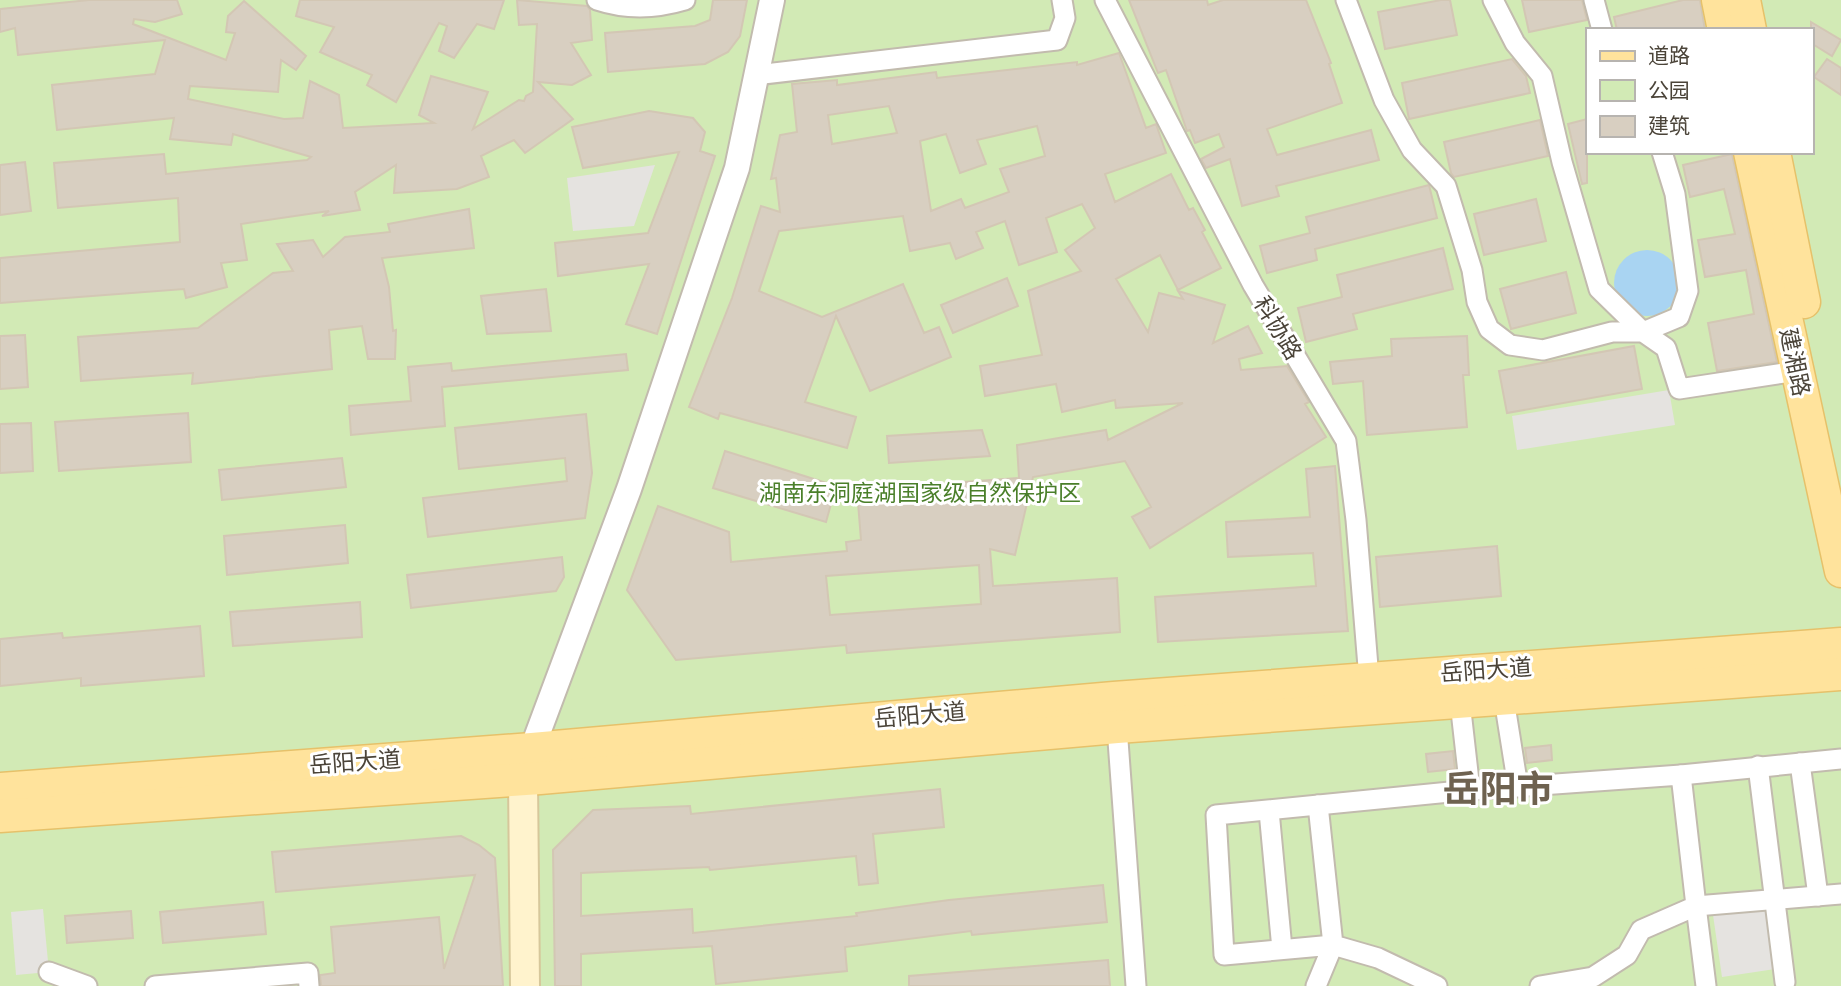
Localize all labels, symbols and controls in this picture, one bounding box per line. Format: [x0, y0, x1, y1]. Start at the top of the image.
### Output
legend [1586, 28, 1813, 154]
text: 道路 [1648, 44, 1690, 68]
text: 公园 [1648, 79, 1690, 103]
text: 建筑 [1648, 114, 1690, 138]
street label: 科协路 [1249, 292, 1307, 364]
street label: 建湘路 [1775, 326, 1815, 398]
park label: 湖南东洞庭湖国家级自然保护区 [759, 480, 1081, 506]
street label: 岳阳大道 [1439, 654, 1533, 686]
street label: 岳阳大道 [873, 698, 967, 732]
street label: 岳阳大道 [308, 746, 402, 778]
district label: 岳阳市 [1443, 768, 1554, 811]

